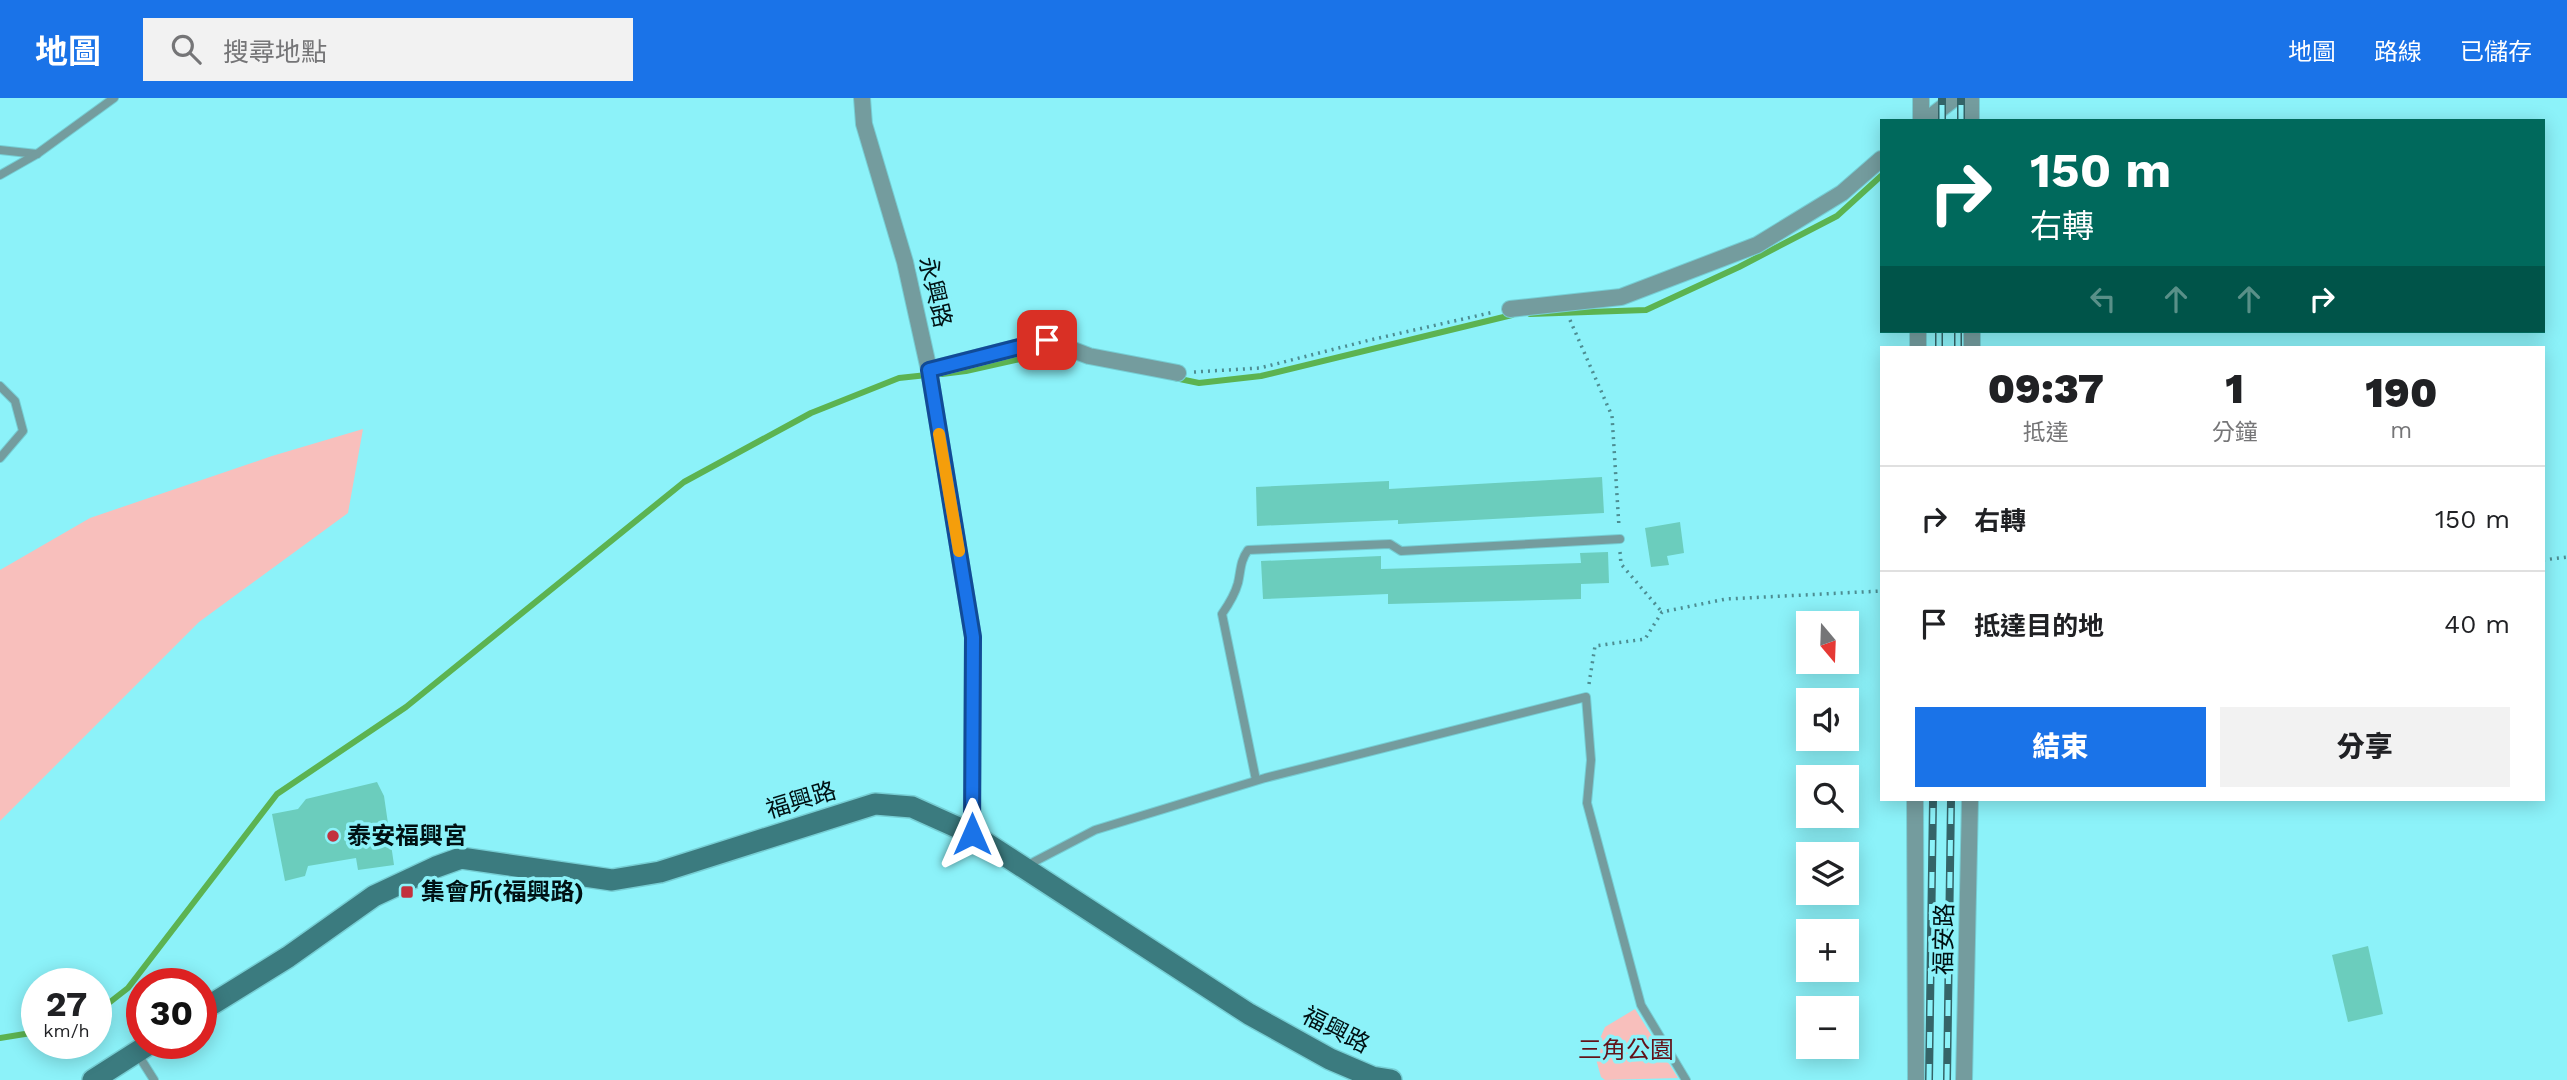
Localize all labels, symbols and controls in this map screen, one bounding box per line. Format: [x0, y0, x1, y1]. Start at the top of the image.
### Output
search box [143, 18, 633, 81]
icon: search [167, 30, 205, 68]
text: 地圖 [35, 32, 101, 71]
text: 搜尋地點 [223, 37, 327, 67]
text: 地圖 [2288, 38, 2336, 66]
text: 路線 [2374, 38, 2422, 66]
text: 已儲存 [2460, 38, 2532, 66]
text: 150 m [2030, 141, 2171, 199]
icon: right [1915, 147, 2006, 238]
text: 右轉 [2030, 207, 2094, 245]
street label: 永興路 [913, 254, 957, 330]
icon: left [2084, 280, 2122, 318]
icon: ahead [2157, 280, 2195, 318]
icon: ahead [2230, 280, 2268, 318]
icon: right [2303, 280, 2341, 318]
pin [1017, 310, 1077, 370]
icon: arrive [1028, 321, 1066, 359]
text: 09:37 [1988, 364, 2104, 413]
text: 1 [2225, 364, 2244, 413]
text: 190 [2365, 368, 2437, 417]
text: m [2390, 417, 2412, 444]
text: 抵達 [2023, 419, 2069, 446]
text: 分鐘 [2212, 419, 2258, 446]
icon: right [1915, 500, 1953, 538]
text: 150 m [2435, 504, 2510, 534]
text: 右轉 [1974, 506, 2026, 536]
icon: arrive [1915, 605, 1953, 643]
text: 40 m [2444, 609, 2510, 639]
north arrow [1796, 611, 1858, 674]
map controls [1796, 611, 1859, 1059]
text: 抵達目的地 [1974, 611, 2104, 641]
button: sound [1796, 688, 1859, 751]
button: 結束 [1915, 707, 2206, 787]
button: 分享 [2220, 707, 2510, 787]
button: search [1796, 765, 1859, 828]
street label: 福興路 [762, 776, 840, 824]
position arrow [935, 797, 1009, 871]
place label: 泰安福興宮 [347, 822, 467, 850]
marker: 泰安福興宮 [325, 828, 341, 844]
button: layers [1796, 842, 1859, 905]
place label: 集會所(福興路) [421, 878, 584, 906]
marker: 集會所(福興路) [399, 884, 415, 900]
street label: 福安路 [1929, 903, 1959, 975]
button: + [1796, 919, 1859, 982]
speed limit sign: 30 [126, 968, 217, 1059]
text: 27 [46, 983, 87, 1025]
button: − [1796, 996, 1859, 1059]
street label: 福興路 [1298, 1001, 1374, 1059]
text: km/h [43, 1020, 90, 1041]
park label: 三角公園 [1578, 1036, 1674, 1064]

